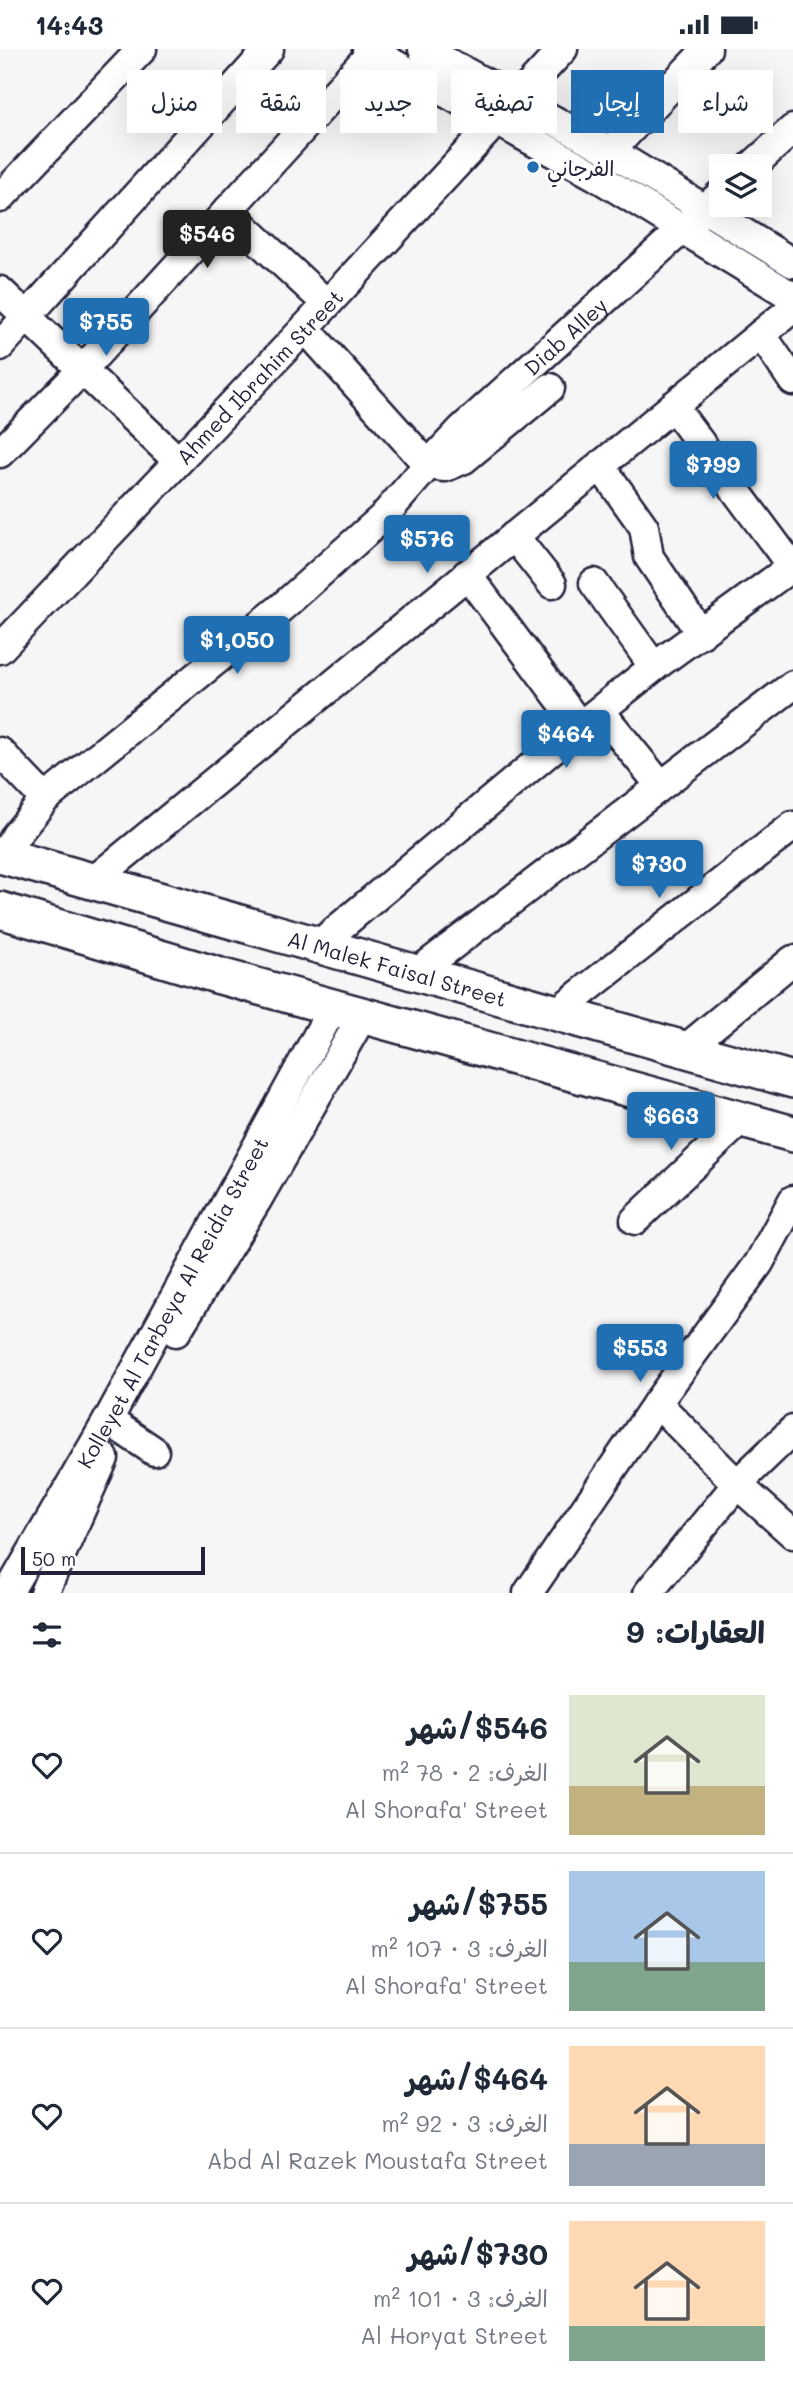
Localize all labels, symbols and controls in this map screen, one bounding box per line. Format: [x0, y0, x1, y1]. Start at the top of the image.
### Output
text: 14:43 [35, 8, 103, 42]
chip: منزل [127, 70, 222, 133]
chip: شقة [236, 70, 326, 133]
chip: جديد [340, 70, 437, 133]
chip: تصفية [451, 70, 557, 133]
chip: إيجار [571, 70, 664, 133]
chip: شراء [678, 70, 773, 133]
place label: الفرجاني [547, 154, 614, 188]
map controls [709, 154, 772, 217]
button: layers [709, 154, 772, 217]
marker: الفرجاني [525, 159, 541, 175]
pin: $546 [166, 211, 248, 270]
text: $546 [179, 218, 235, 248]
street label: Ahmed Ibrahim Street [170, 283, 348, 469]
street label: Diab Alley [518, 291, 612, 380]
pin: $755 [65, 299, 147, 358]
text: $755 [79, 306, 133, 336]
pin: $799 [672, 441, 754, 501]
text: $799 [686, 449, 740, 479]
pin: $576 [386, 515, 468, 575]
text: $576 [400, 523, 454, 553]
pin: $1,050 [180, 617, 294, 676]
text: $1,050 [200, 624, 274, 654]
pin: $464 [525, 711, 607, 770]
text: $464 [537, 718, 595, 748]
pin: $730 [618, 841, 700, 900]
text: $730 [631, 848, 687, 878]
street label: Al Malek Faisal Street [285, 924, 510, 1012]
pin: $663 [630, 1093, 712, 1152]
text: $663 [643, 1100, 699, 1130]
street label: Kolleyet Al Tarbeya Al Reidia Street [70, 1132, 273, 1472]
pin: $553 [599, 1325, 681, 1384]
text: $553 [613, 1332, 667, 1362]
scale bar [21, 1544, 205, 1576]
text: 50 m [32, 1546, 76, 1571]
text: العقارات: 9 [626, 1611, 765, 1651]
icon: filters [28, 1616, 66, 1654]
text: $546/شهر [407, 1707, 548, 1747]
icon: home [625, 1723, 709, 1807]
icon: heart [28, 1746, 66, 1784]
text: الغرف: 2 · 78 m² [382, 1757, 548, 1787]
text: Al Shorafa' Street [345, 1794, 548, 1824]
text: $755/شهر [410, 1883, 548, 1923]
icon: home [625, 1899, 709, 1983]
icon: heart [28, 1922, 66, 1960]
text: الغرف: 3 · 107 m² [371, 1933, 548, 1963]
text: Al Shorafa' Street [345, 1970, 548, 2000]
text: $464/شهر [406, 2058, 548, 2098]
icon: home [625, 2074, 709, 2158]
icon: heart [28, 2097, 66, 2135]
text: الغرف: 3 · 92 m² [381, 2108, 548, 2138]
text: Abd Al Razek Moustafa Street [207, 2145, 548, 2175]
text: $730/شهر [408, 2233, 548, 2273]
icon: home [625, 2249, 709, 2333]
icon: heart [28, 2272, 66, 2310]
text: الغرف: 3 · 101 m² [373, 2283, 548, 2313]
text: Al Horyat Street [360, 2320, 548, 2350]

